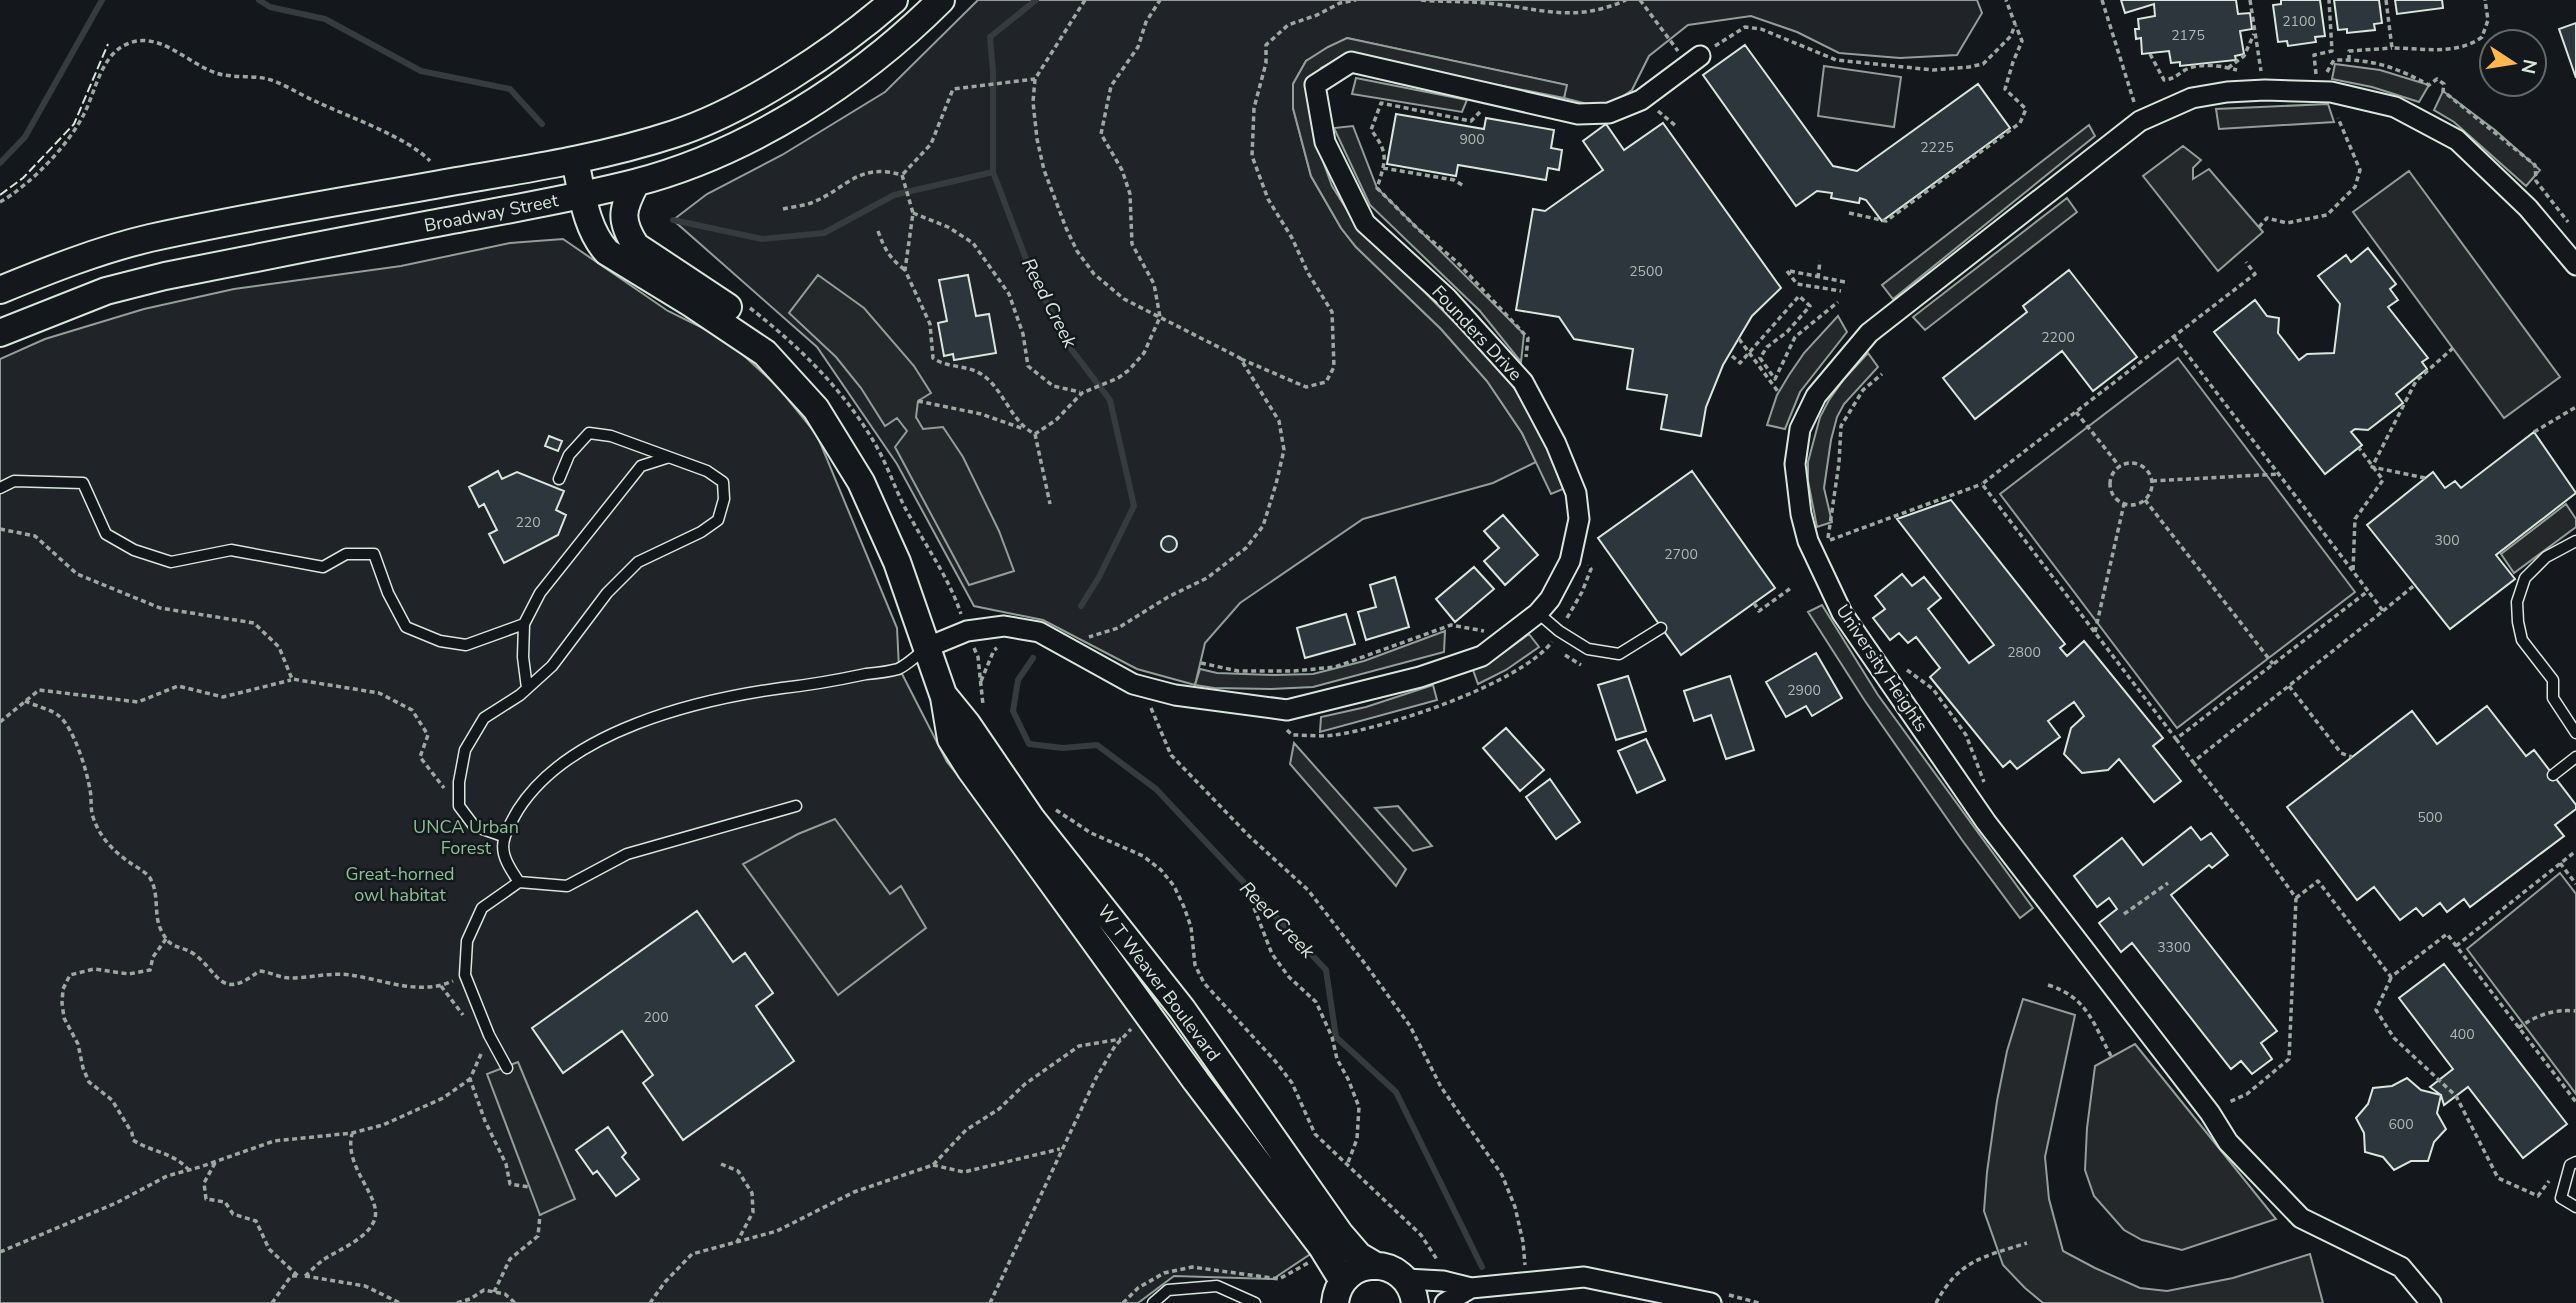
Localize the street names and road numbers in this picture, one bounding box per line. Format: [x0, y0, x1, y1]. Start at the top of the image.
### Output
street label: Broadway Street [422, 188, 561, 238]
street label: Founders Drive [1427, 280, 1527, 386]
street label: University Heights [1830, 600, 1934, 736]
street label: W T Weaver Boulevard [1092, 900, 1226, 1066]

